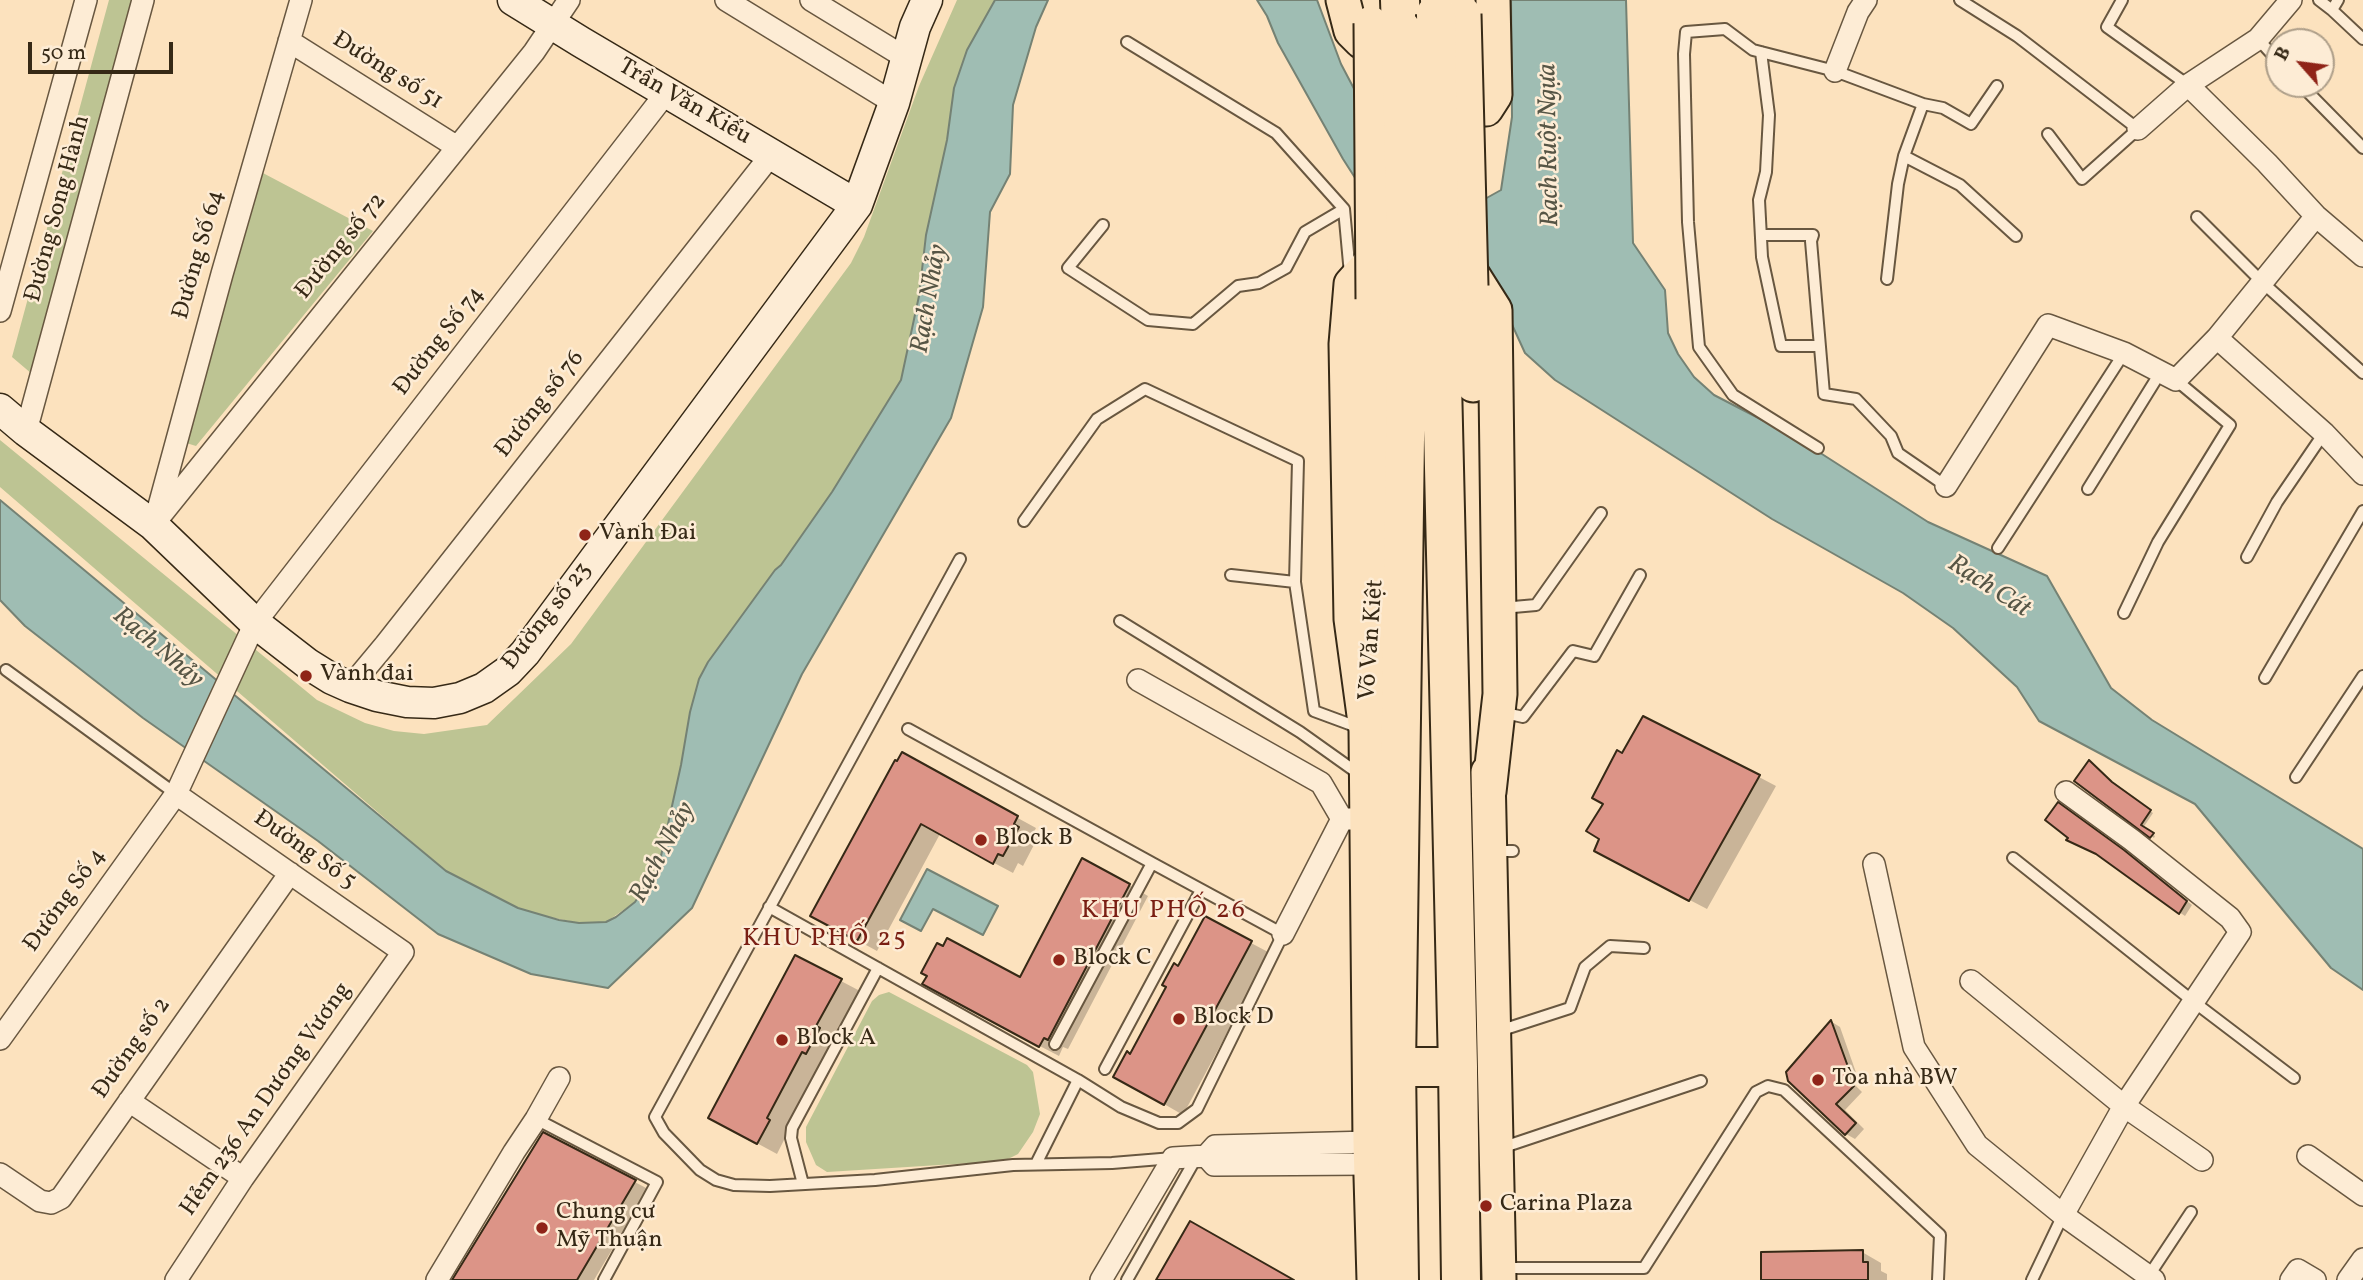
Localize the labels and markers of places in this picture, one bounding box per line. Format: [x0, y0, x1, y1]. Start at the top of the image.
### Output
place label: Vành Đai [599, 521, 696, 549]
marker: Vành Đai [577, 527, 593, 543]
place label: Vành đai [320, 662, 413, 690]
marker: Vành đai [298, 668, 314, 684]
place label: Block B [995, 826, 1073, 854]
marker: Block B [973, 832, 989, 848]
place label: Block C [1073, 946, 1152, 974]
marker: Block C [1051, 952, 1067, 968]
place label: Block D [1193, 1005, 1273, 1033]
marker: Block D [1171, 1011, 1187, 1027]
place label: Block A [796, 1026, 876, 1054]
marker: Block A [774, 1032, 790, 1048]
place label: Tòa nhà BW [1832, 1066, 1957, 1094]
marker: Tòa nhà BW [1810, 1072, 1826, 1088]
place label: Carina Plaza [1500, 1192, 1633, 1220]
marker: Carina Plaza [1478, 1198, 1494, 1214]
place label: Chung cư Mỹ Thuận [556, 1200, 663, 1256]
marker: Chung cư Mỹ Thuận [534, 1220, 550, 1236]

